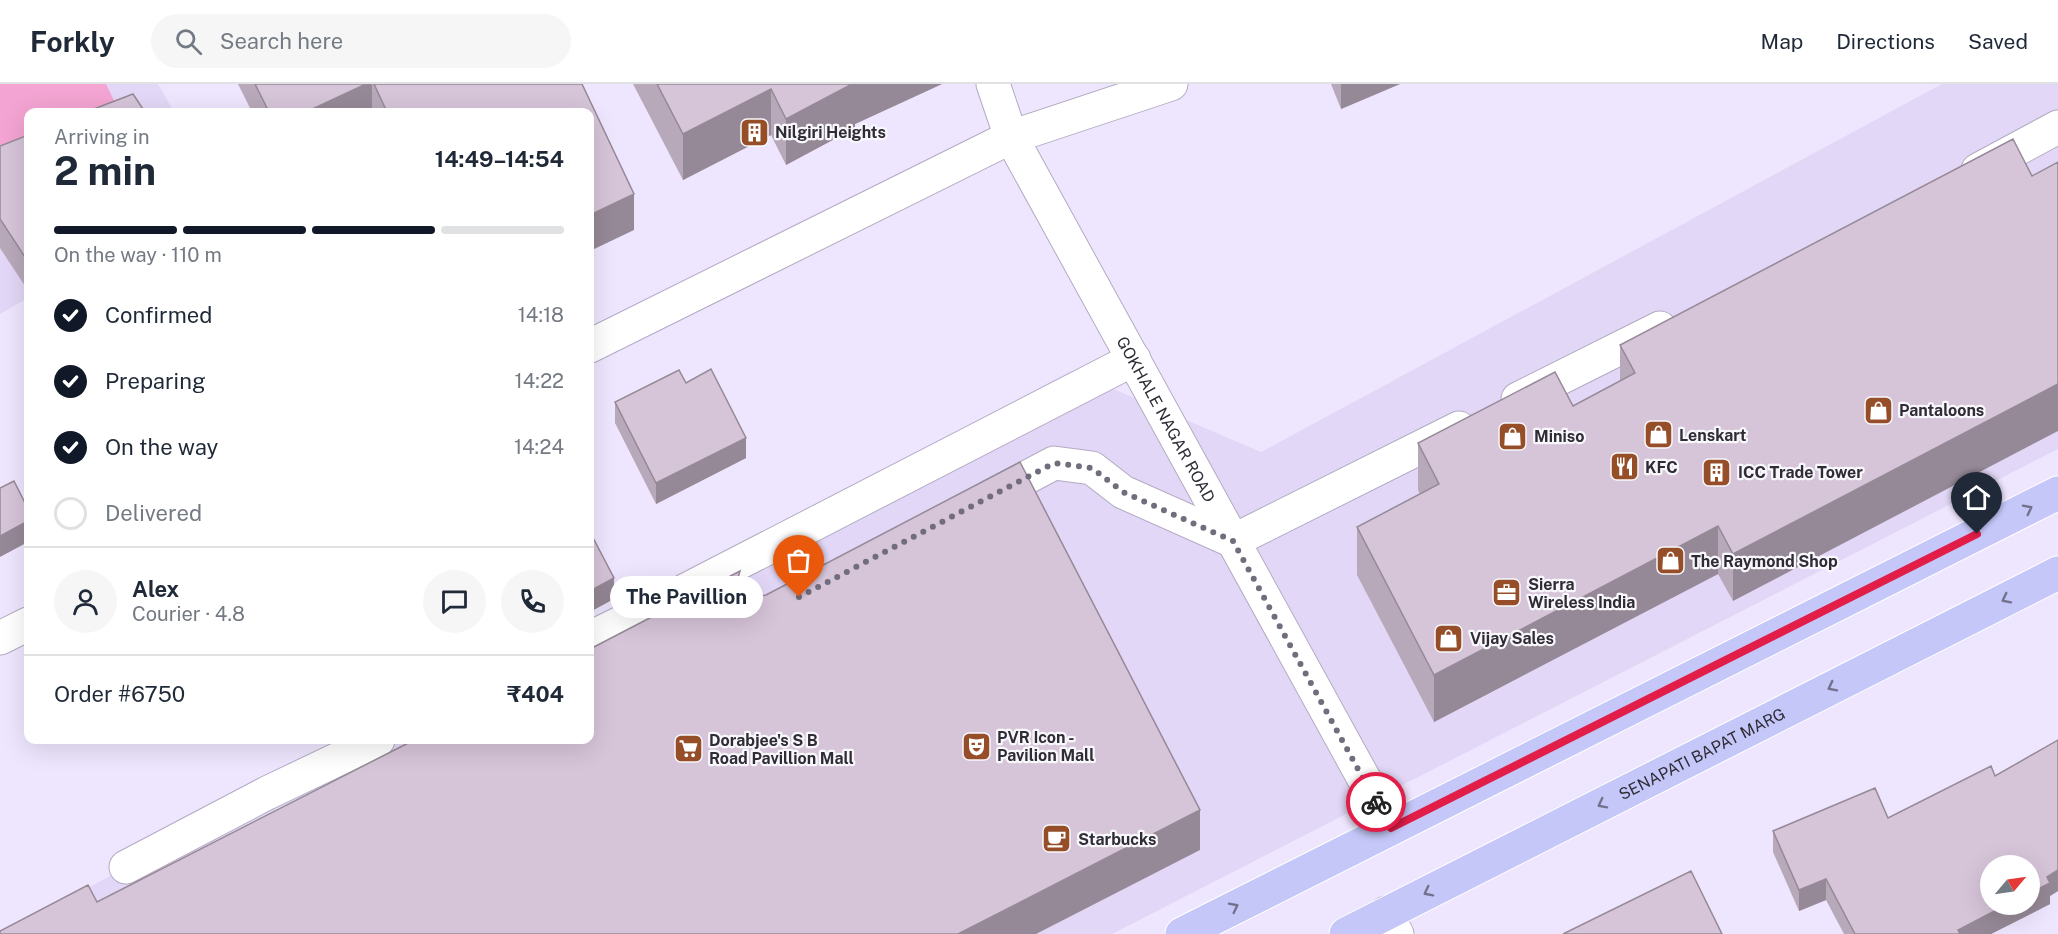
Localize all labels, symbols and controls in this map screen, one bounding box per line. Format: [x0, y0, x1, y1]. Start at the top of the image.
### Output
search box [151, 14, 571, 68]
text: Forkly [30, 25, 115, 58]
icon: search [172, 25, 205, 58]
text: Search here [220, 28, 343, 54]
text: Map [1761, 29, 1803, 54]
text: Directions [1836, 29, 1935, 54]
text: Saved [1968, 29, 2028, 54]
building icon: Nilgiri Heights [738, 116, 770, 148]
place label: Nilgiri Heights [775, 123, 886, 142]
text: Arriving in [54, 125, 149, 149]
text: 14:49–14:54 [435, 146, 564, 172]
text: 2 min [54, 148, 156, 194]
text: On the way · 110 m [54, 243, 222, 267]
icon: check [54, 299, 87, 332]
text: Confirmed [105, 302, 212, 328]
text: 14:18 [518, 303, 564, 327]
street label: GOKHALE NAGAR ROAD [1113, 333, 1219, 505]
icon: check [54, 365, 87, 398]
text: Preparing [105, 368, 206, 394]
text: 14:22 [515, 369, 564, 393]
shop icon: Pantaloons [1862, 394, 1894, 426]
place label: Pantaloons [1899, 401, 1984, 420]
shop icon: Lenskart [1642, 419, 1674, 451]
shop icon: Miniso [1497, 420, 1529, 452]
place label: Lenskart [1679, 426, 1747, 445]
place label: Miniso [1534, 427, 1584, 446]
icon: check [54, 431, 87, 464]
text: On the way [105, 434, 218, 460]
text: 14:24 [514, 435, 564, 459]
restaurant icon: KFC [1608, 451, 1640, 483]
building icon: ICC Trade Tower [1701, 456, 1733, 488]
place label: KFC [1645, 458, 1678, 477]
place label: ICC Trade Tower [1738, 463, 1863, 482]
pin [1951, 472, 2002, 534]
icon: home [1960, 481, 1993, 514]
text: Delivered [105, 500, 202, 526]
one-way arrow [2021, 504, 2032, 516]
pin [773, 535, 824, 597]
icon: bag [782, 544, 815, 577]
shop icon: The Raymond Shop [1654, 545, 1686, 577]
place label: The Raymond Shop [1691, 552, 1838, 571]
button: person [54, 570, 117, 633]
button: chat [423, 570, 486, 633]
button: phone [501, 570, 564, 633]
place label: Sierra Wireless India [1528, 575, 1635, 612]
text: Alex [132, 576, 179, 602]
callout: The Pavillion [610, 576, 763, 618]
office icon: Sierra Wireless India [1491, 577, 1523, 609]
text: The Pavillion [626, 585, 747, 609]
one-way arrow [2001, 592, 2012, 603]
text: Courier · 4.8 [132, 602, 245, 626]
shop icon: Vijay Sales [1433, 622, 1465, 654]
place label: Vijay Sales [1470, 629, 1554, 648]
one-way arrow [1828, 680, 1838, 691]
text: Order #6750 [54, 681, 185, 707]
text: ₹404 [507, 681, 564, 707]
street label: SENAPATI BAPAT MARG [1616, 704, 1788, 804]
place label: PVR Icon - Pavilion Mall [997, 728, 1094, 765]
theatre icon: PVR Icon - Pavilion Mall [960, 730, 992, 762]
place label: Dorabjee's S B Road Pavillion Mall [709, 731, 854, 768]
supermarket icon: Dorabjee's S B Road Pavillion Mall [672, 733, 704, 765]
courier [1346, 772, 1406, 832]
icon: bike [1360, 786, 1393, 819]
one-way arrow [1597, 797, 1608, 808]
cafe icon: Starbucks [1041, 823, 1073, 855]
place label: Starbucks [1078, 830, 1156, 849]
north arrow [1980, 855, 2040, 915]
map controls [1980, 855, 2040, 915]
one-way arrow [1424, 885, 1434, 896]
one-way arrow [1228, 903, 1239, 915]

